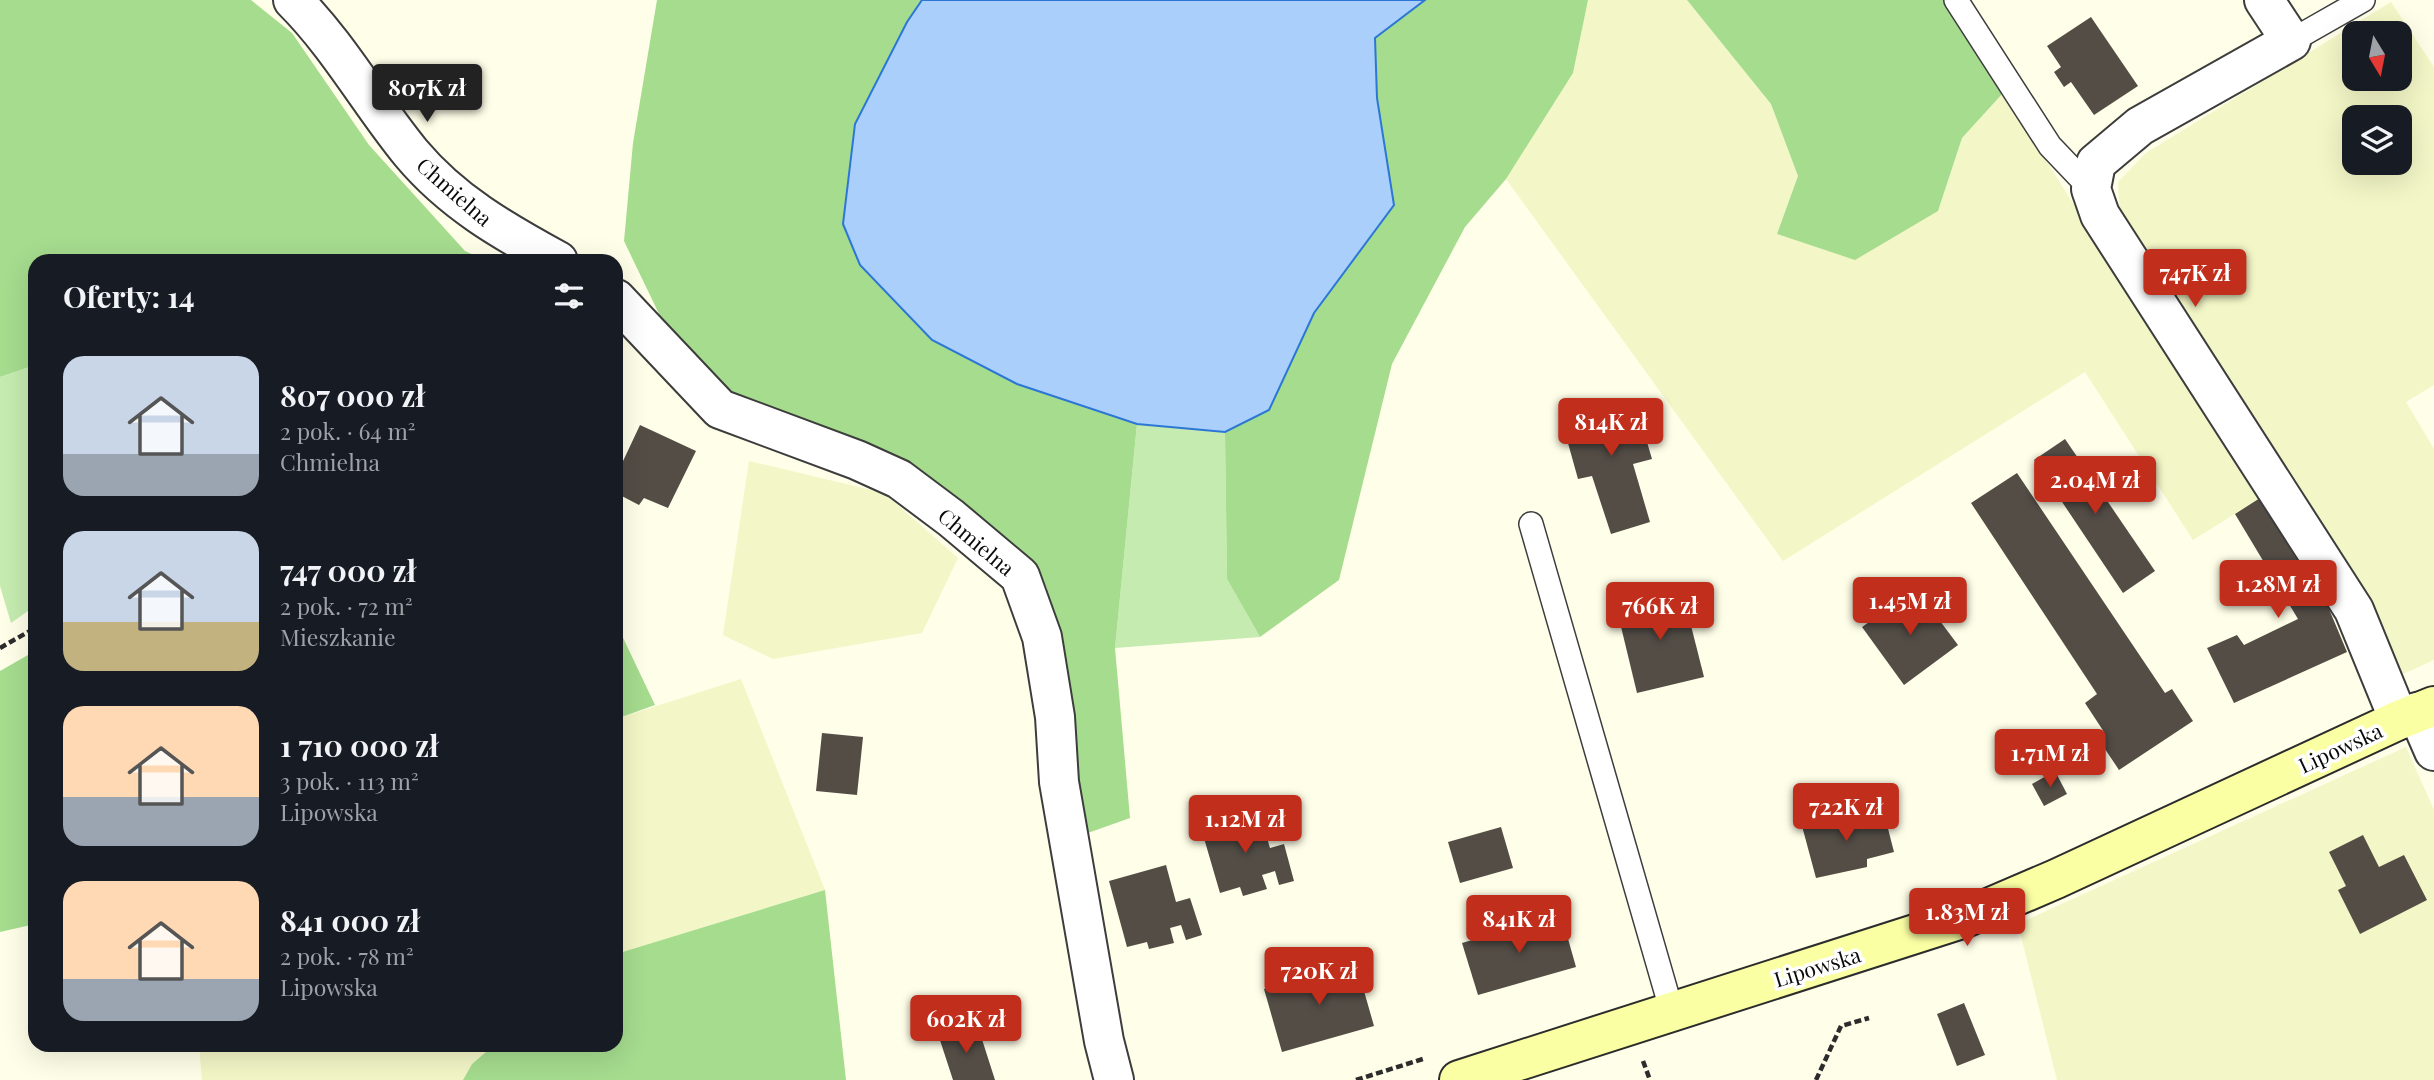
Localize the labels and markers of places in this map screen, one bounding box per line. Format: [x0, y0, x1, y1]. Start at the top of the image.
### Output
pin: 807K zł [362, 64, 492, 124]
pin: 747K zł [2130, 250, 2260, 309]
pin: 814K zł [1546, 398, 1676, 458]
pin: 2.04M zł [2023, 456, 2167, 516]
pin: 1.28M zł [2206, 560, 2350, 620]
pin: 1.45M zł [1838, 578, 1982, 637]
pin: 766K zł [1595, 582, 1725, 642]
pin: 1.71M zł [1978, 730, 2122, 789]
pin: 722K zł [1781, 784, 1911, 843]
pin: 1.12M zł [1173, 796, 1317, 855]
pin: 1.83M zł [1895, 888, 2039, 948]
pin: 841K zł [1454, 895, 1584, 955]
pin: 720K zł [1254, 948, 1384, 1007]
pin: 602K zł [901, 996, 1031, 1055]

